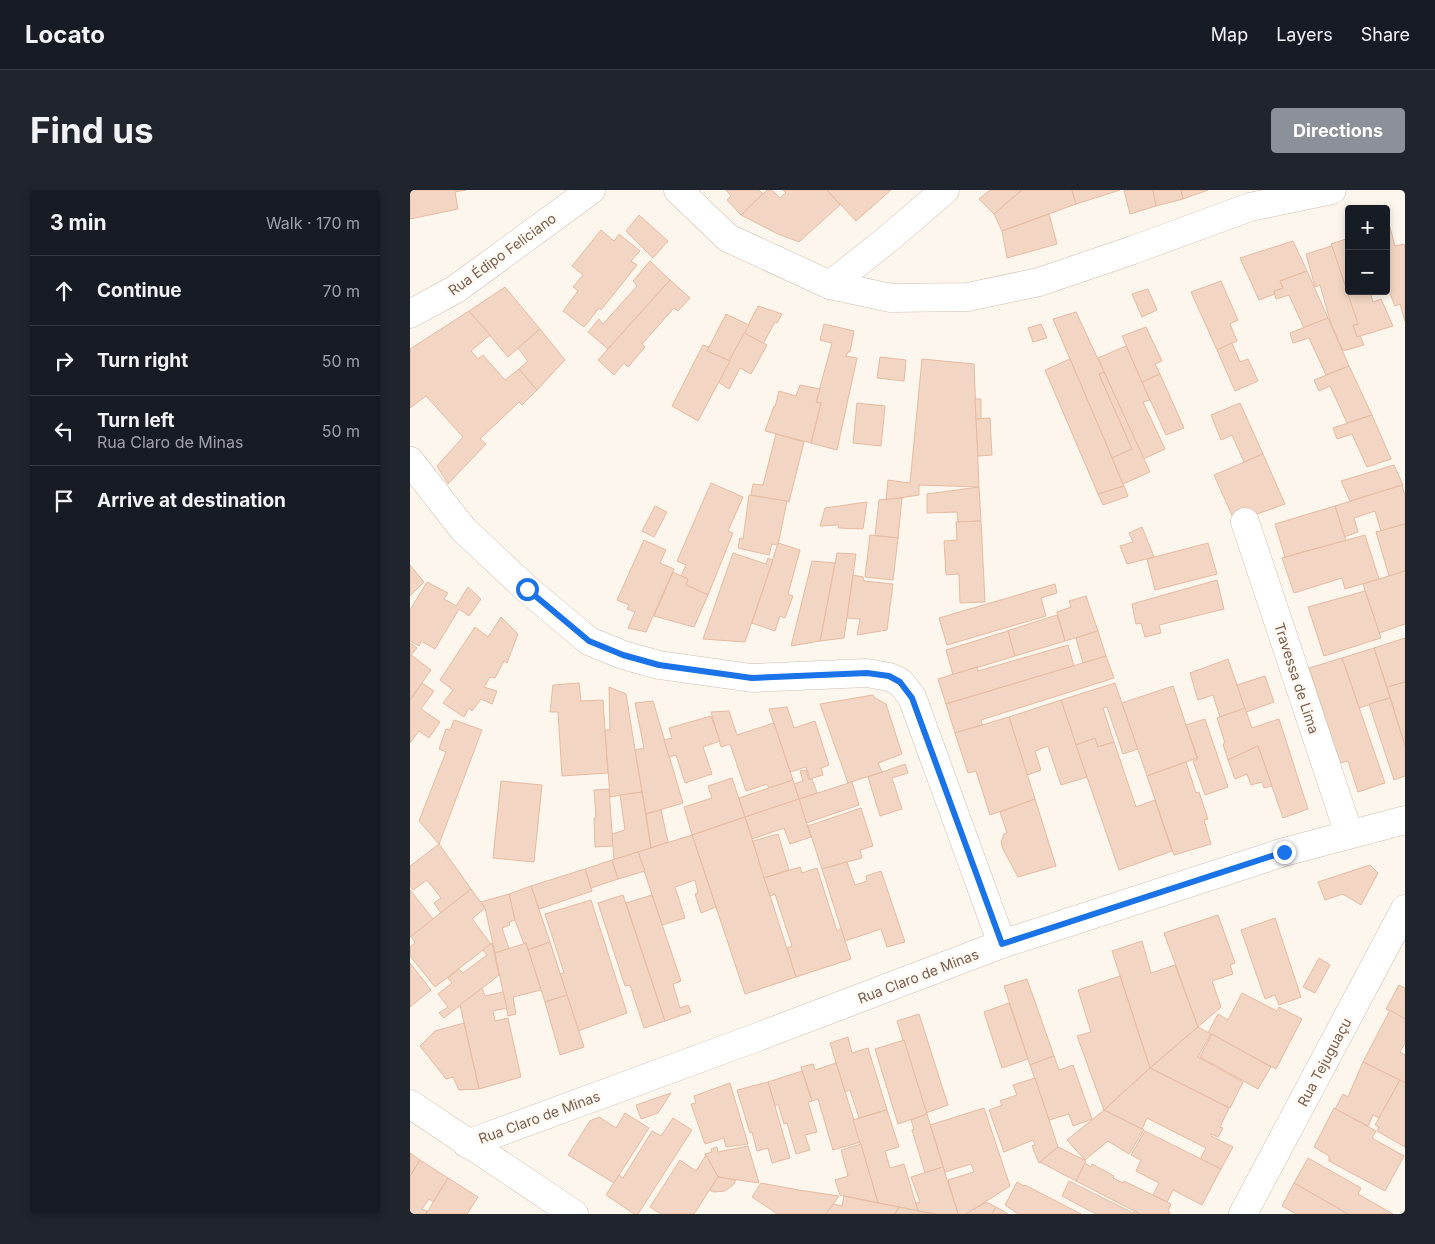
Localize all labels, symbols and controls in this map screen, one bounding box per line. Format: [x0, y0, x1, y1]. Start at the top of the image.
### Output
text: Locato [25, 20, 105, 49]
text: Map [1211, 24, 1248, 45]
text: Layers [1276, 24, 1333, 45]
text: Share [1361, 24, 1410, 45]
button: Directions [1271, 108, 1405, 153]
text: Find us [30, 109, 154, 151]
map controls [1345, 205, 1390, 295]
button: + [1345, 205, 1390, 250]
street label: Rua Édipo Feliciano [445, 209, 559, 299]
text: 3 min [50, 210, 106, 235]
text: Walk · 170 m [266, 213, 360, 233]
button: − [1345, 250, 1390, 295]
icon: ahead [50, 277, 78, 305]
text: Continue [97, 279, 182, 302]
text: 70 m [323, 281, 360, 301]
icon: right [50, 347, 78, 375]
text: Turn right [97, 349, 188, 372]
text: 50 m [322, 351, 360, 371]
text: Turn left [97, 409, 175, 432]
icon: left [50, 417, 78, 445]
text: 50 m [322, 421, 360, 441]
text: Rua Claro de Minas [97, 432, 243, 452]
icon: arrive [50, 487, 78, 515]
text: Arrive at destination [97, 489, 286, 512]
route start [516, 578, 539, 601]
street label: Travessa de Lima [1271, 620, 1323, 736]
route end [1273, 841, 1296, 864]
street label: Rua Claro de Minas [855, 945, 981, 1007]
street label: Rua Tejuguaçu [1294, 1015, 1354, 1109]
street label: Rua Claro de Minas [476, 1087, 602, 1147]

